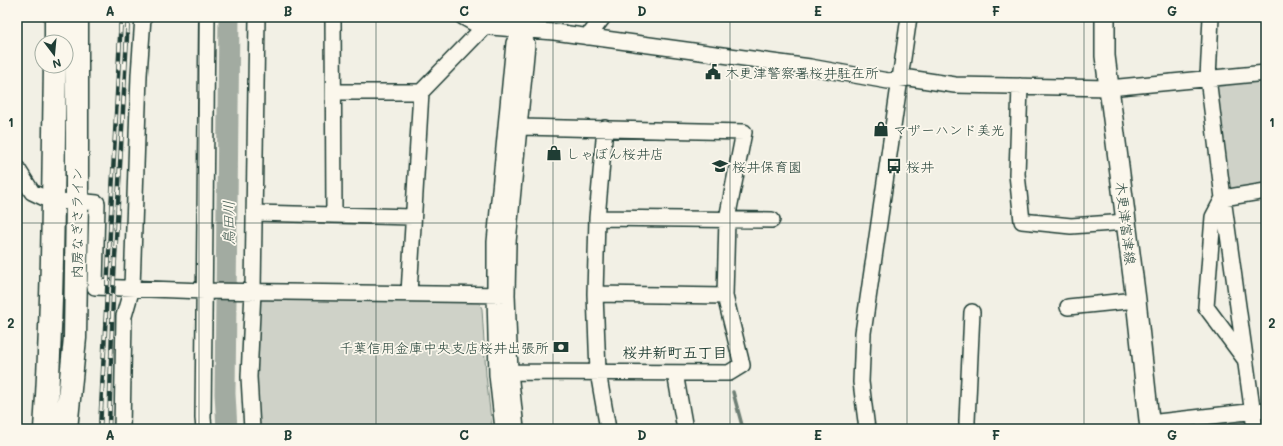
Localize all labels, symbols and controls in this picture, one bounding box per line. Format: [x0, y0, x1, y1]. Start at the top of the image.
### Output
text: A [105, 2, 115, 19]
text: B [284, 2, 293, 19]
text: C [459, 2, 469, 19]
text: D [637, 2, 647, 19]
text: E [814, 2, 822, 19]
text: F [992, 2, 1000, 19]
text: G [1167, 2, 1177, 19]
north arrow [34, 34, 74, 74]
text: N [51, 56, 63, 72]
public building icon: 木更津警察署桜井駐在所 [704, 63, 722, 81]
place label: 木更津警察署桜井駐在所 [725, 63, 879, 82]
text: 1 [8, 113, 14, 130]
text: 1 [1269, 113, 1275, 130]
shop icon: マザーハンド美光 [872, 120, 890, 138]
place label: マザーハンド美光 [893, 120, 1005, 139]
shop icon: しゃぼん桜井店 [545, 144, 563, 162]
place label: しゃぼん桜井店 [566, 144, 664, 163]
school or university icon: 桜井保育園 [711, 157, 729, 175]
place label: 桜井保育園 [732, 157, 802, 176]
bus stop icon: 桜井 [885, 157, 903, 175]
place label: 桜井 [906, 157, 934, 176]
street label: 内房なぎさライン [67, 167, 86, 279]
street label: 木更津富津線 [1111, 180, 1141, 266]
water label: 鳥田川 [218, 200, 238, 246]
text: 2 [7, 314, 15, 331]
text: 2 [1268, 314, 1276, 331]
place label: 千葉信用金庫中央支店桜井出張所 [339, 338, 549, 357]
bank icon: 千葉信用金庫中央支店桜井出張所 [552, 338, 570, 356]
district label: 桜井新町五丁目 [622, 342, 728, 362]
text: A [105, 426, 115, 443]
text: B [284, 426, 293, 443]
text: C [459, 426, 469, 443]
text: D [637, 426, 647, 443]
text: E [814, 426, 822, 443]
text: F [992, 426, 1000, 443]
text: G [1167, 426, 1177, 443]

